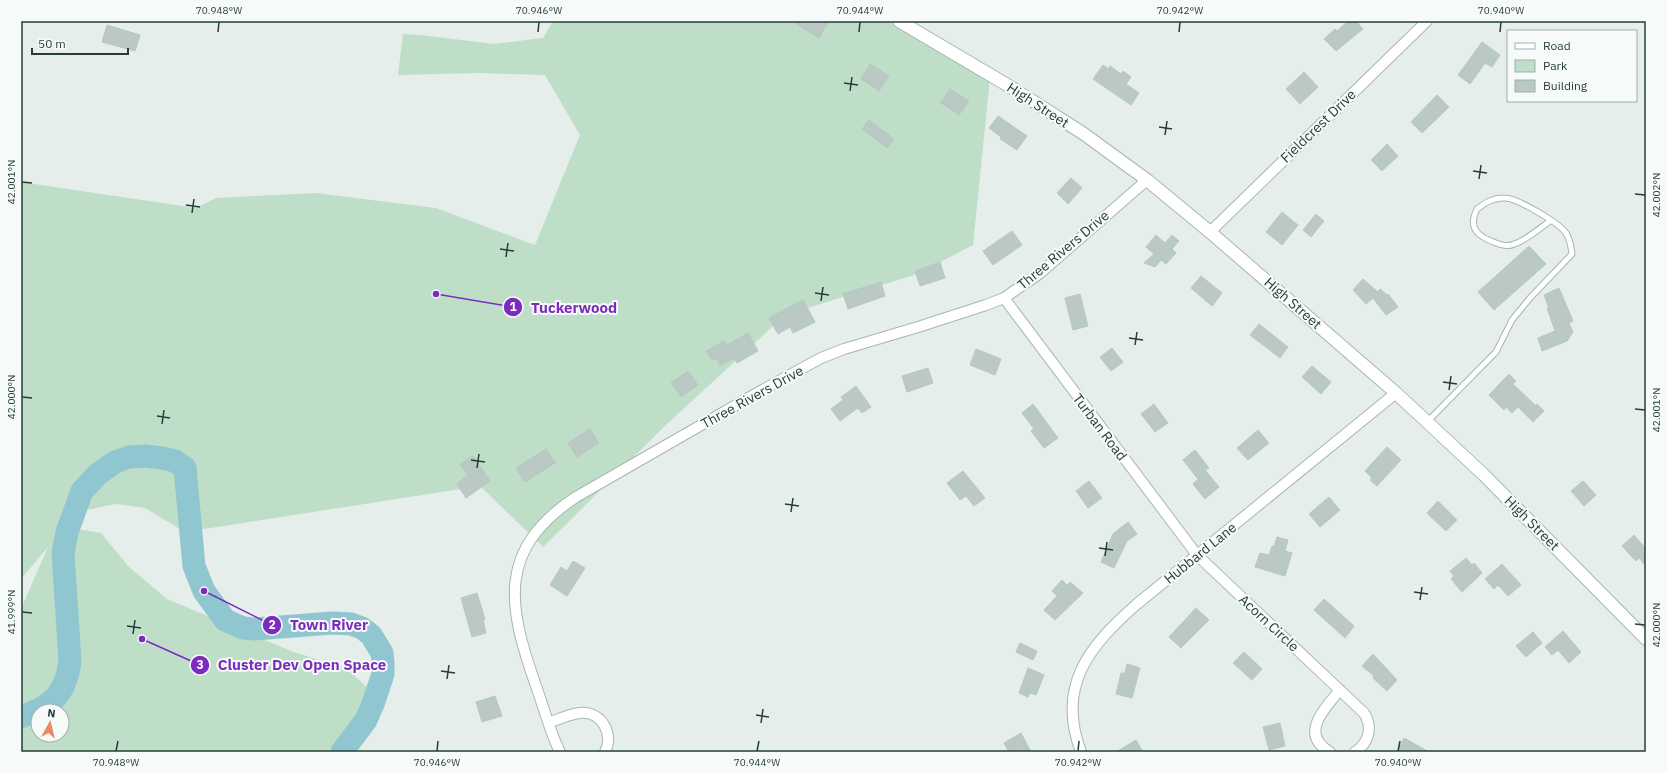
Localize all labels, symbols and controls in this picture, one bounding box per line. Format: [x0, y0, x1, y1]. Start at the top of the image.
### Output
text: 70.948°W [196, 4, 242, 17]
text: 70.946°W [516, 4, 562, 17]
text: 70.944°W [837, 4, 883, 17]
text: 70.942°W [1157, 4, 1203, 17]
text: 70.940°W [1478, 4, 1524, 17]
scale bar [32, 30, 128, 56]
legend [1507, 30, 1637, 102]
text: 50 m [38, 36, 66, 51]
text: Road [1543, 38, 1571, 53]
text: Park [1543, 58, 1568, 73]
street label: High Street [1004, 78, 1073, 132]
text: Building [1543, 78, 1588, 93]
street label: Fieldcrest Drive [1276, 85, 1360, 167]
text: 42.001°N [5, 160, 18, 204]
text: 42.002°N [1650, 173, 1663, 217]
street label: Three Rivers Drive [1013, 206, 1113, 294]
street label: High Street [1261, 273, 1326, 333]
callout: Tuckerwood [503, 294, 625, 321]
text: Tuckerwood [531, 298, 617, 317]
text: 1 [509, 299, 517, 314]
street label: Three Rivers Drive [698, 361, 807, 433]
text: 42.000°N [5, 375, 18, 419]
text: 42.001°N [1650, 388, 1663, 432]
street label: Turban Road [1069, 390, 1131, 464]
street label: High Street [1501, 492, 1563, 554]
street label: Hubbard Lane [1160, 518, 1240, 588]
text: 41.999°N [5, 590, 18, 634]
street label: Acorn Circle [1235, 591, 1303, 656]
text: 42.000°N [1650, 603, 1663, 647]
callout: Town River [262, 612, 376, 639]
text: Town River [290, 615, 368, 634]
text: 2 [268, 617, 276, 632]
callout: Cluster Dev Open Space [190, 651, 395, 678]
text: Cluster Dev Open Space [218, 655, 386, 674]
text: 3 [196, 657, 204, 672]
north arrow [30, 703, 70, 743]
text: N [46, 706, 56, 721]
text: 70.948°W [93, 756, 139, 769]
text: 70.946°W [414, 756, 460, 769]
text: 70.944°W [734, 756, 780, 769]
text: 70.942°W [1055, 756, 1101, 769]
text: 70.940°W [1375, 756, 1421, 769]

